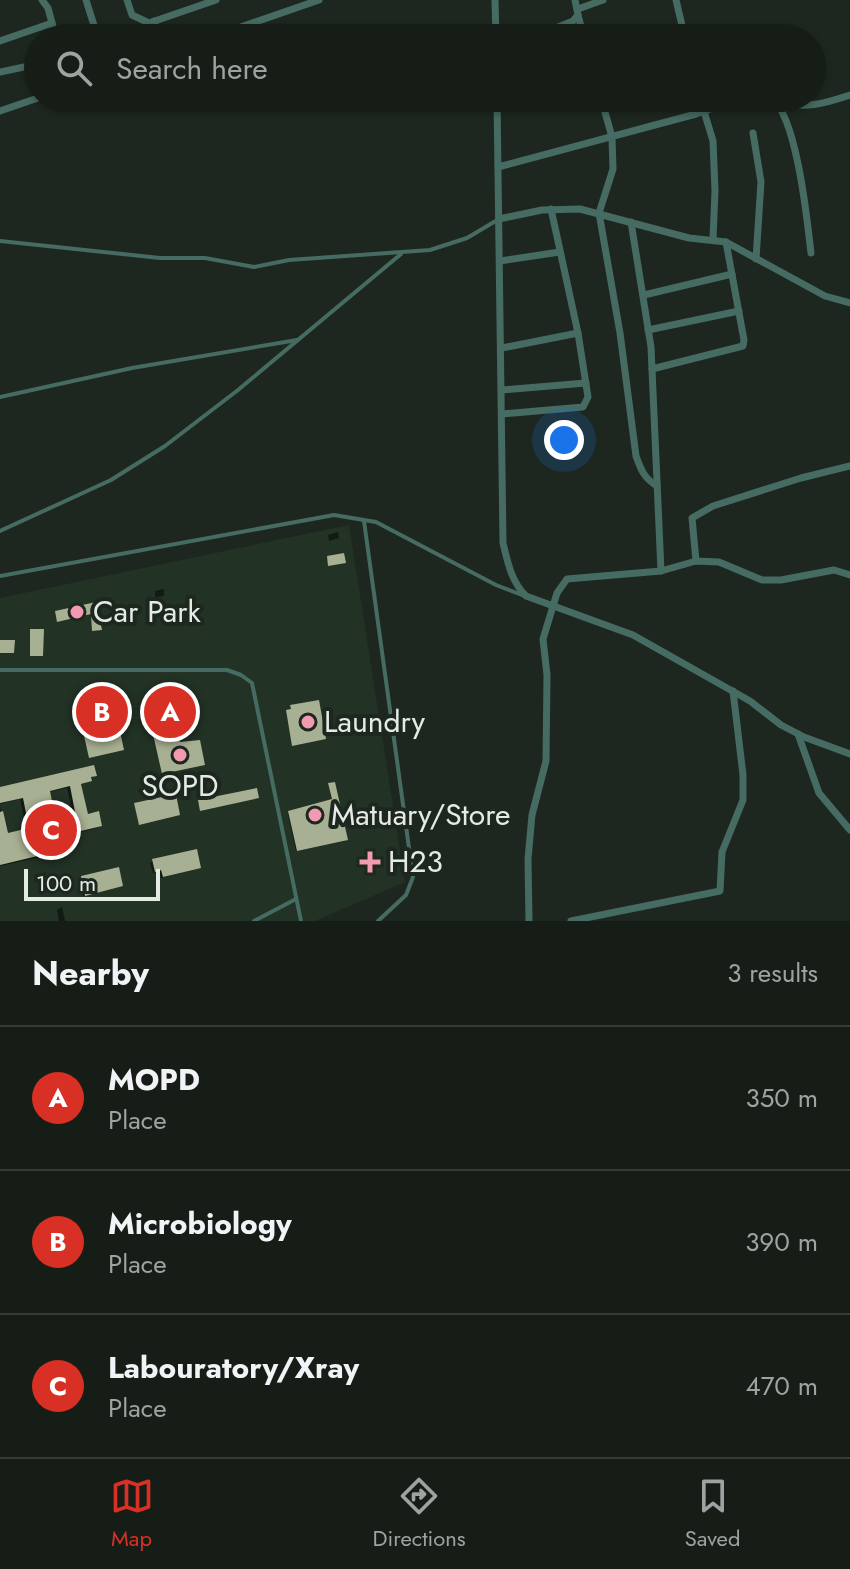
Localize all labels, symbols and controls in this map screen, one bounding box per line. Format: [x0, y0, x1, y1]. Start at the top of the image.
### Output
search box [24, 24, 826, 112]
icon: search [52, 46, 96, 90]
text: Search here [116, 47, 268, 90]
your location [544, 420, 584, 460]
place label: Car Park [93, 590, 202, 633]
marker: Car Park [68, 603, 86, 621]
pin: B [76, 682, 128, 742]
pin: A [144, 682, 196, 742]
place label: Laundry [324, 700, 426, 743]
marker: Laundry [299, 713, 317, 731]
marker: SOPD [171, 746, 189, 764]
place label: SOPD [142, 764, 218, 807]
place label: Matuary/Store [331, 793, 510, 836]
pin: C [25, 800, 77, 860]
marker: Matuary/Store [306, 806, 324, 824]
place label: H23 [388, 840, 443, 883]
marker: H23 [359, 851, 381, 873]
scale bar [24, 865, 160, 901]
text: 100 m [36, 867, 96, 899]
text: Nearby [32, 949, 149, 998]
text: 3 results [727, 954, 818, 992]
text: MOPD [108, 1058, 200, 1101]
text: A [48, 1079, 68, 1117]
text: 350 m [745, 1079, 818, 1117]
text: Place [108, 1101, 167, 1139]
text: Microbiology [108, 1202, 292, 1245]
text: B [49, 1223, 67, 1261]
text: 390 m [745, 1223, 818, 1261]
text: Place [108, 1245, 167, 1283]
text: Labouratory/Xray [108, 1346, 359, 1389]
text: C [49, 1367, 67, 1405]
text: 470 m [746, 1367, 818, 1405]
text: Place [108, 1389, 167, 1427]
tab: Map [110, 1474, 154, 1554]
tab: Directions [373, 1474, 466, 1554]
tab: Saved [685, 1474, 740, 1554]

